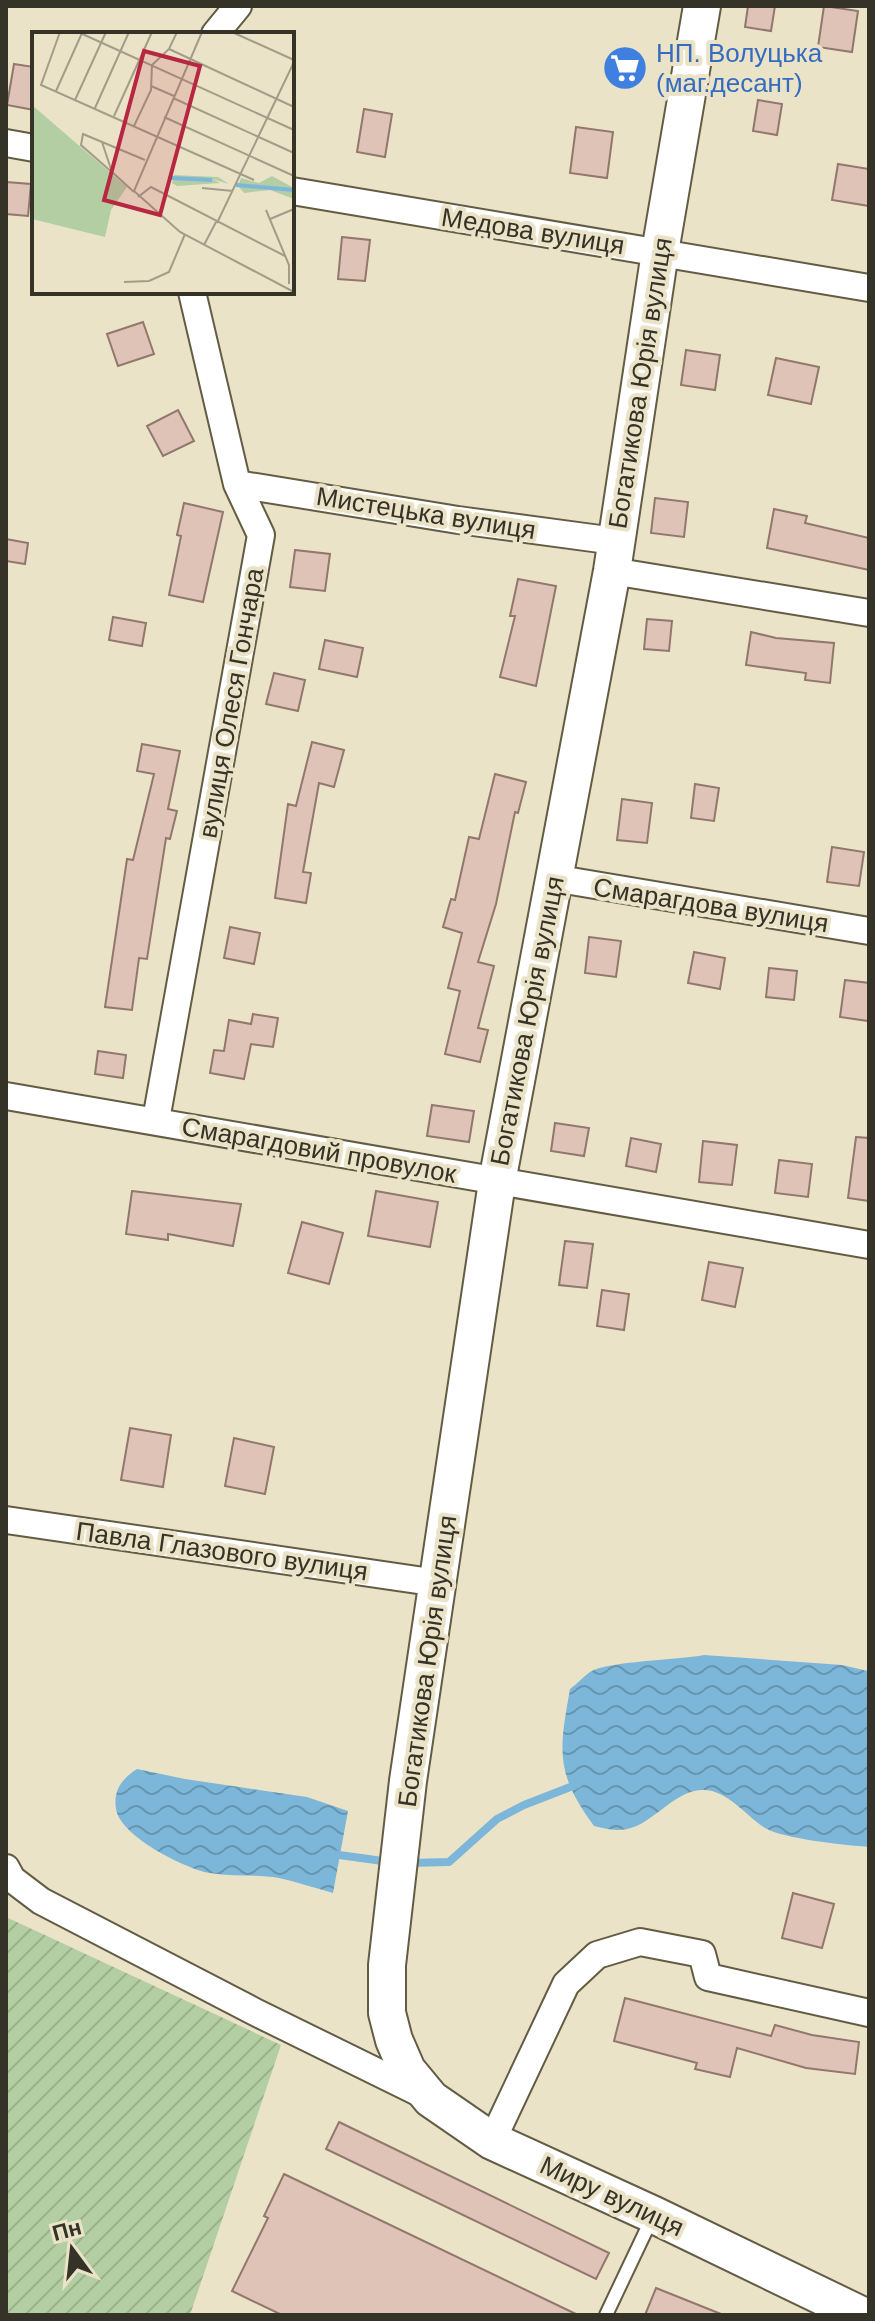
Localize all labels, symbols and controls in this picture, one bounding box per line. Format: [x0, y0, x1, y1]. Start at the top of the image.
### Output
inset map [32, 32, 294, 294]
place label: НП. Волуцька (маг.десант) [656, 38, 823, 98]
supermarket icon: НП. Волуцька (маг.десант) [601, 44, 649, 92]
street label: Медова вулиця [439, 202, 627, 260]
street label: Богатикова Юрія вулиця [602, 235, 678, 531]
street label: Мистецька вулиця [314, 481, 538, 545]
street label: вулиця Олеся Гончара [192, 565, 270, 840]
street label: Смарагдова вулиця [591, 872, 831, 938]
street label: Богатикова Юрія вулиця [484, 874, 570, 1168]
street label: Смарагдовий провулок [179, 1111, 459, 1189]
street label: Богатикова Юрія вулиця [392, 1513, 462, 1809]
street label: Павла Глазового вулиця [74, 1516, 370, 1586]
street label: Миру вулиця [535, 2150, 689, 2242]
north arrow [32, 2209, 112, 2289]
text: Пн [50, 2214, 84, 2246]

